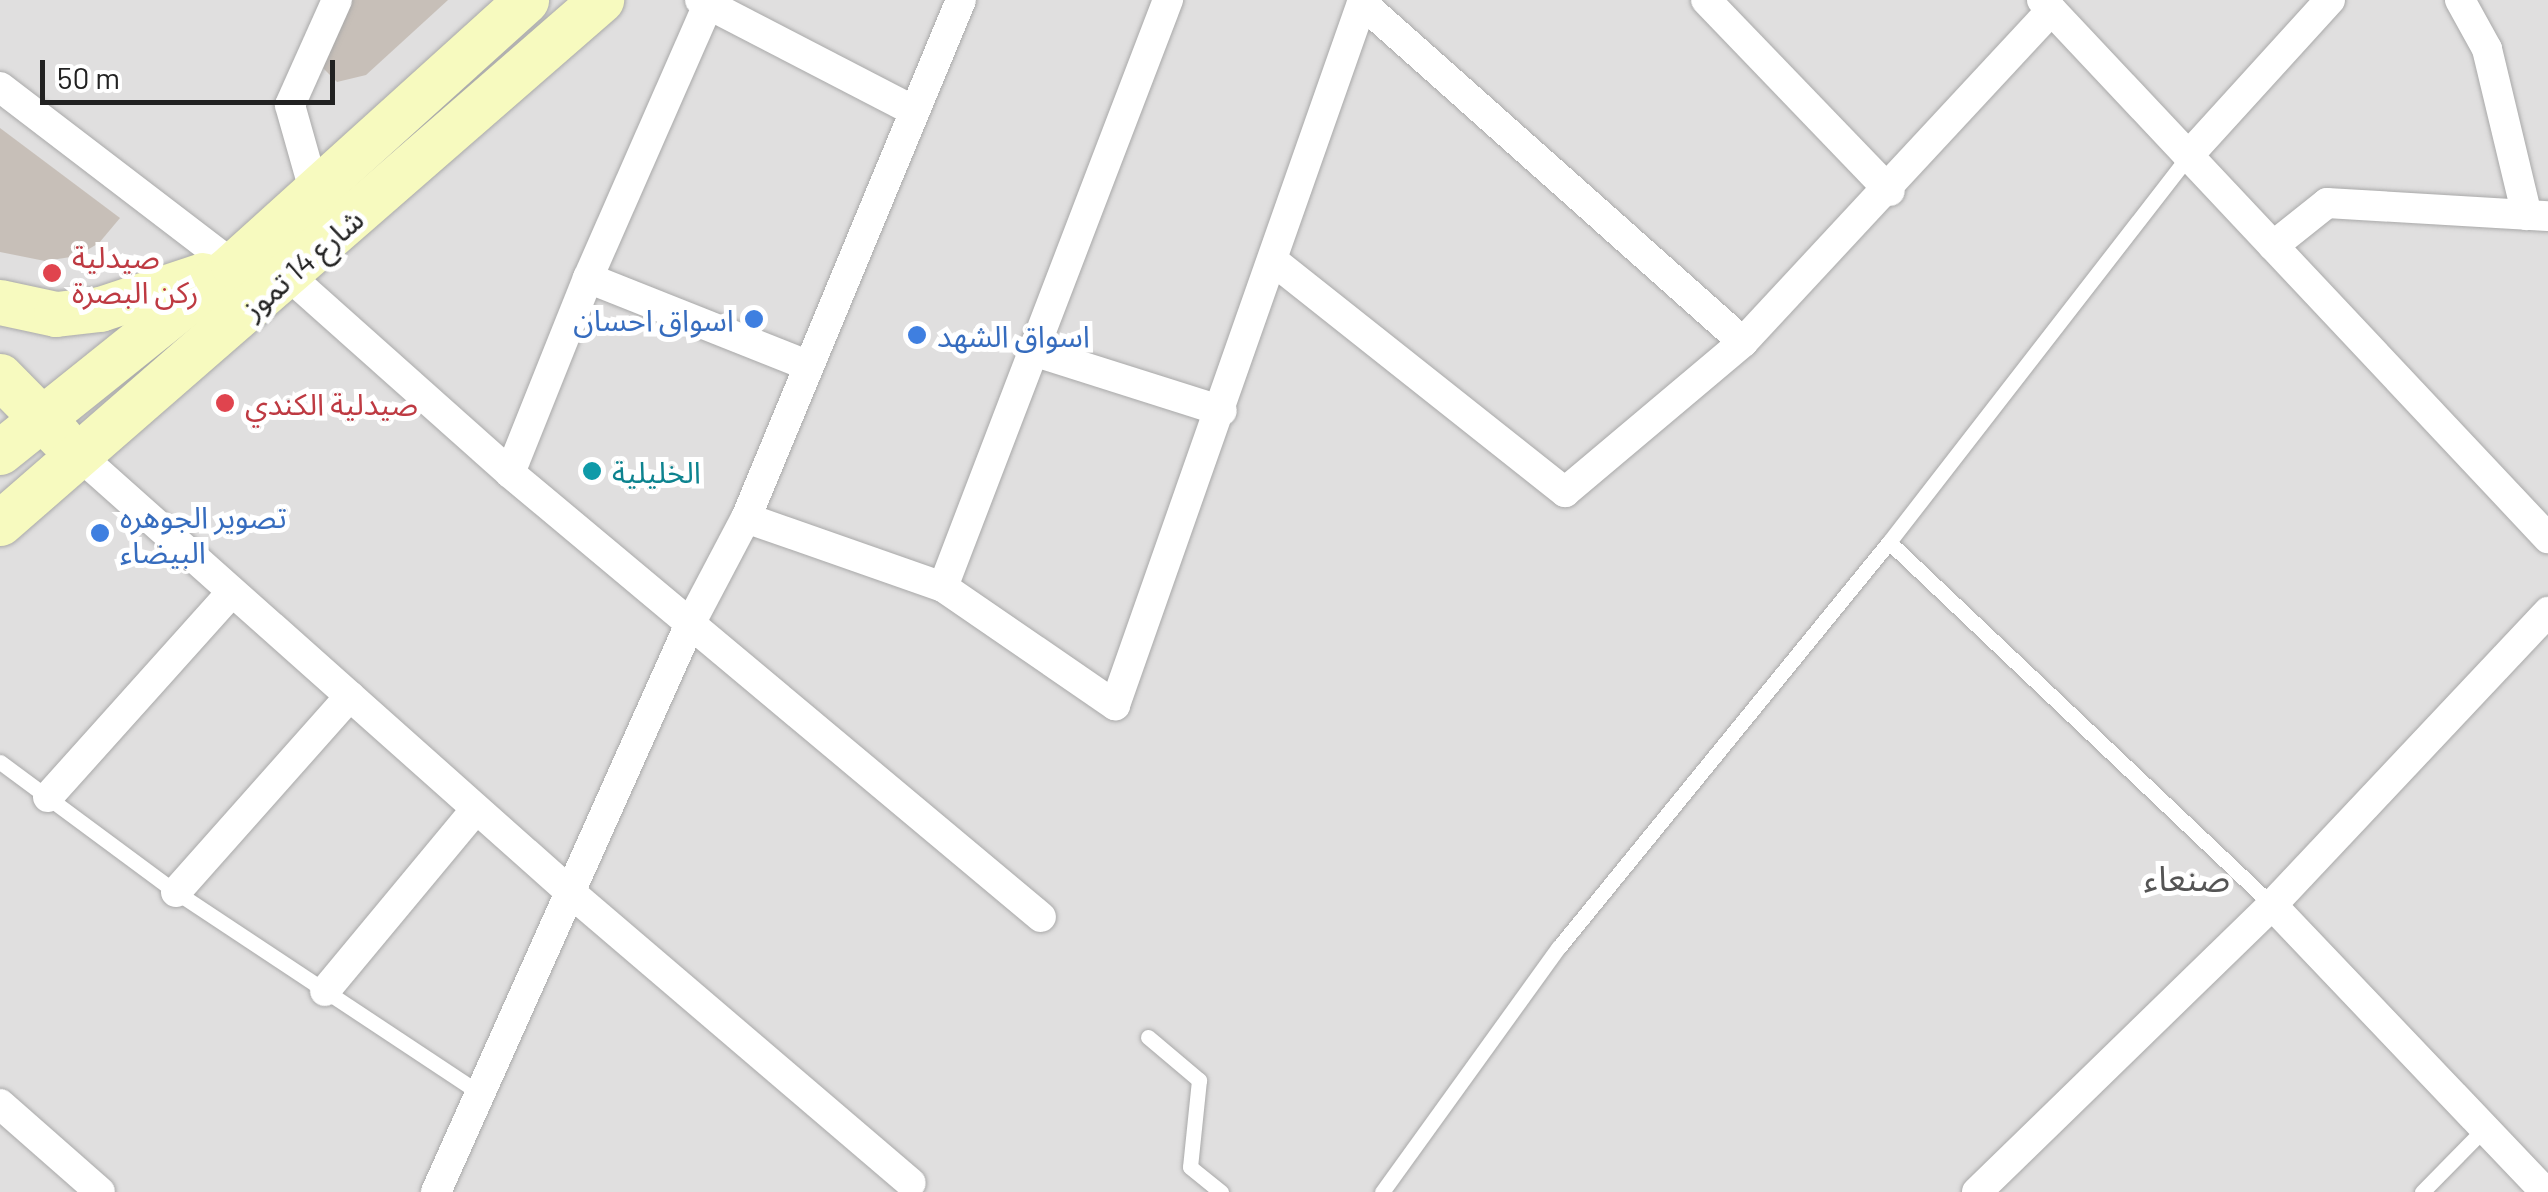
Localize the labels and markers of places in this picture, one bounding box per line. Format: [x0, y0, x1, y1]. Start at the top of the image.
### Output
place label: صيدلية ركن البصرة [72, 238, 199, 308]
marker: صيدلية ركن البصرة [41, 262, 63, 284]
place label: اسواق احسان [573, 301, 734, 337]
marker: اسواق احسان [743, 308, 765, 330]
place label: اسواق الشهد [937, 317, 1090, 353]
marker: اسواق الشهد [906, 324, 928, 346]
place label: صيدلية الكندي [245, 385, 418, 421]
marker: صيدلية الكندي [214, 392, 236, 414]
place label: الخليلية [612, 453, 701, 489]
marker: الخليلية [581, 460, 603, 482]
place label: تصوير الجوهره البيضاء [120, 498, 287, 568]
marker: تصوير الجوهره البيضاء [89, 522, 111, 544]

